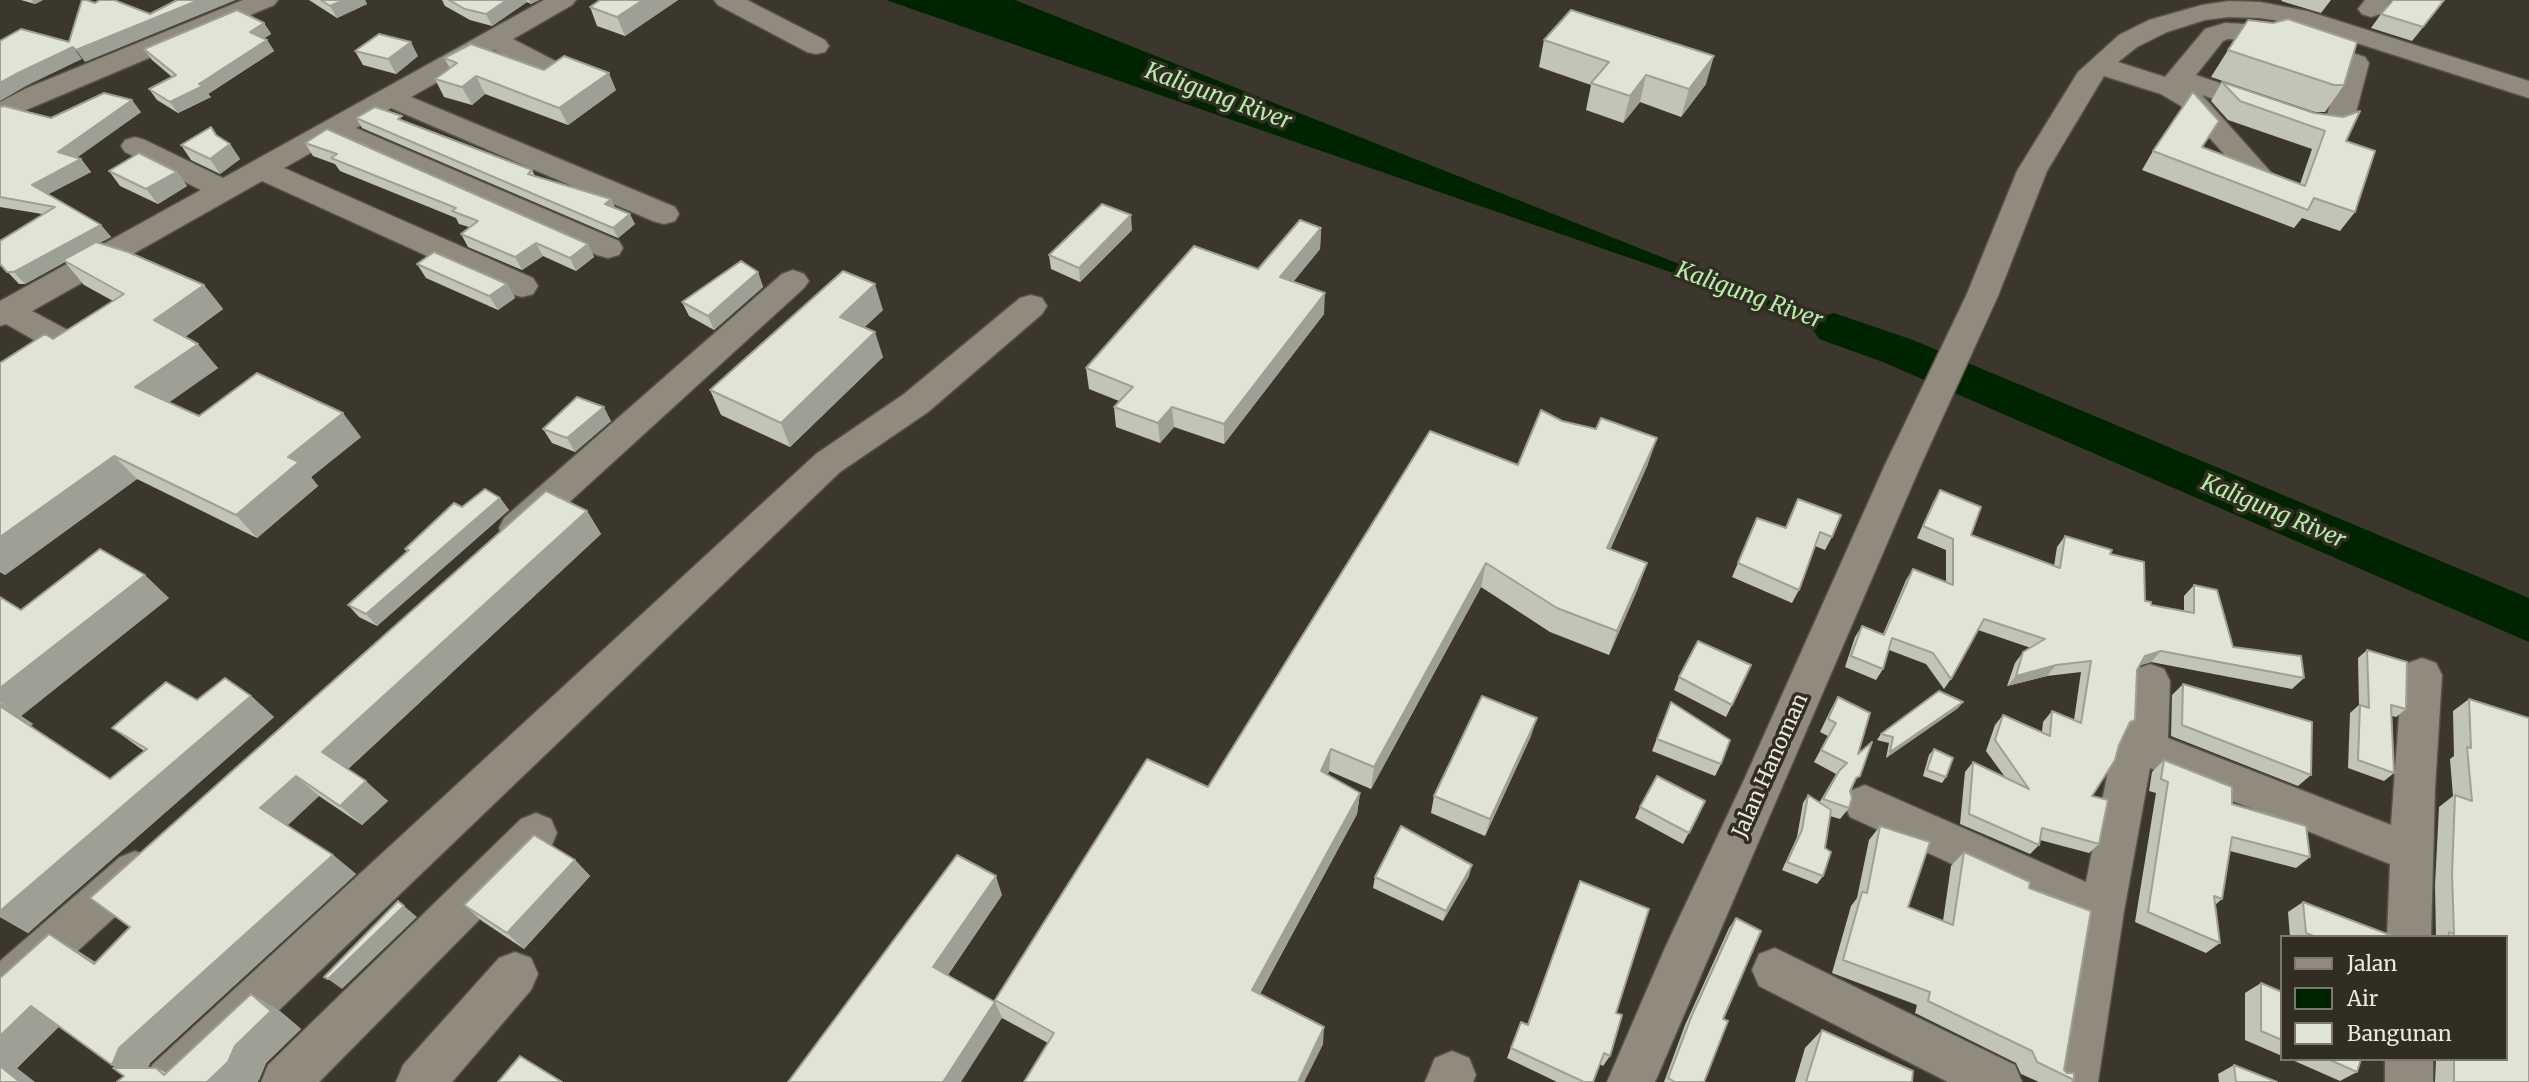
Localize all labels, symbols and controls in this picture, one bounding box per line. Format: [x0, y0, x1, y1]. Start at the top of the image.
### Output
water label: Kaligung River [1141, 58, 1295, 136]
water label: Kaligung River [1672, 257, 1826, 335]
water label: Kaligung River [2197, 469, 2349, 555]
street label: Jalan Hanoman [1728, 690, 1814, 842]
legend [2280, 935, 2508, 1061]
text: Jalan [2347, 950, 2397, 977]
text: Air [2347, 985, 2378, 1012]
text: Bangunan [2347, 1020, 2452, 1047]

